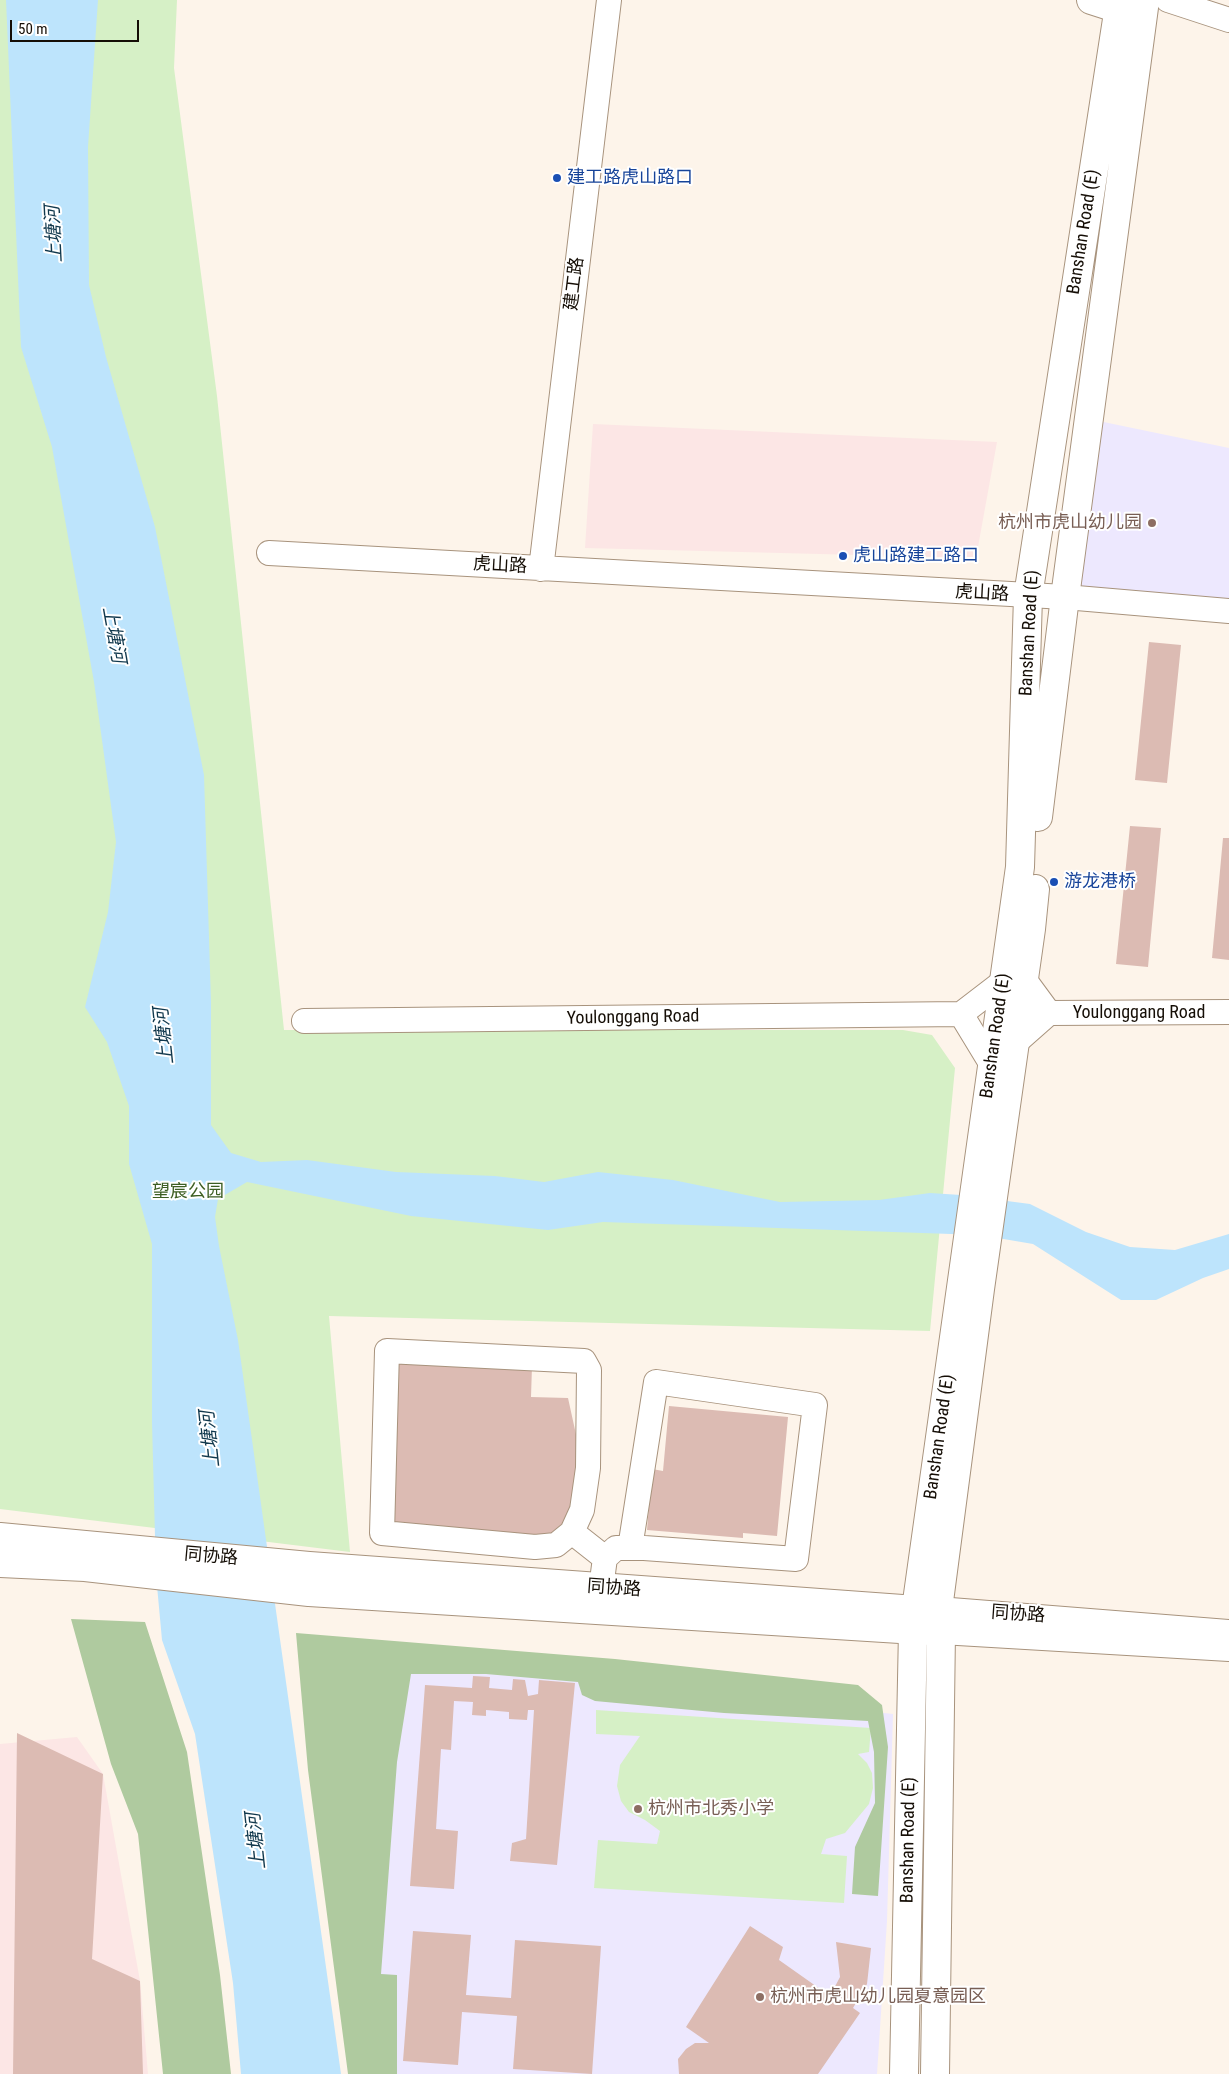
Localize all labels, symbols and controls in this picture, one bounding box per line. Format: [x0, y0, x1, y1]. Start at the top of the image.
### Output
scale bar [12, 10, 141, 42]
text: 50 m [18, 20, 48, 38]
place label: 建工路虎山路口 [567, 167, 693, 189]
street label: Banshan Road (E) [1063, 168, 1105, 296]
marker: 建工路虎山路口 [551, 172, 563, 184]
water label: 上塘河 [42, 205, 68, 263]
street label: 建工路 [561, 256, 589, 312]
place label: 杭州市虎山幼儿园 [998, 512, 1142, 534]
marker: 杭州市虎山幼儿园 [1146, 517, 1158, 529]
place label: 虎山路建工路口 [853, 545, 979, 567]
marker: 虎山路建工路口 [837, 550, 849, 562]
street label: 虎山路 [472, 554, 528, 578]
street label: Banshan Road (E) [1016, 569, 1044, 697]
street label: 虎山路 [954, 582, 1010, 606]
water label: 上塘河 [97, 605, 129, 665]
place label: 游龙港桥 [1064, 871, 1136, 893]
marker: 游龙港桥 [1048, 876, 1060, 888]
street label: Banshan Road (E) [977, 972, 1015, 1100]
street label: Youlonggang Road [1073, 1002, 1205, 1024]
water label: 上塘河 [151, 1006, 179, 1066]
street label: Youlonggang Road [566, 1006, 700, 1030]
park label: 望宸公园 [152, 1181, 224, 1203]
street label: Banshan Road (E) [921, 1373, 959, 1501]
water label: 上塘河 [197, 1409, 225, 1469]
street label: 同协路 [183, 1544, 239, 1570]
street label: 同协路 [586, 1576, 642, 1602]
street label: 同协路 [990, 1602, 1046, 1628]
street label: Banshan Road (E) [897, 1777, 921, 1903]
place label: 杭州市北秀小学 [648, 1798, 774, 1820]
marker: 杭州市北秀小学 [632, 1803, 644, 1815]
water label: 上塘河 [243, 1811, 271, 1871]
place label: 杭州市虎山幼儿园夏意园区 [770, 1986, 986, 2008]
marker: 杭州市虎山幼儿园夏意园区 [754, 1991, 766, 2003]

